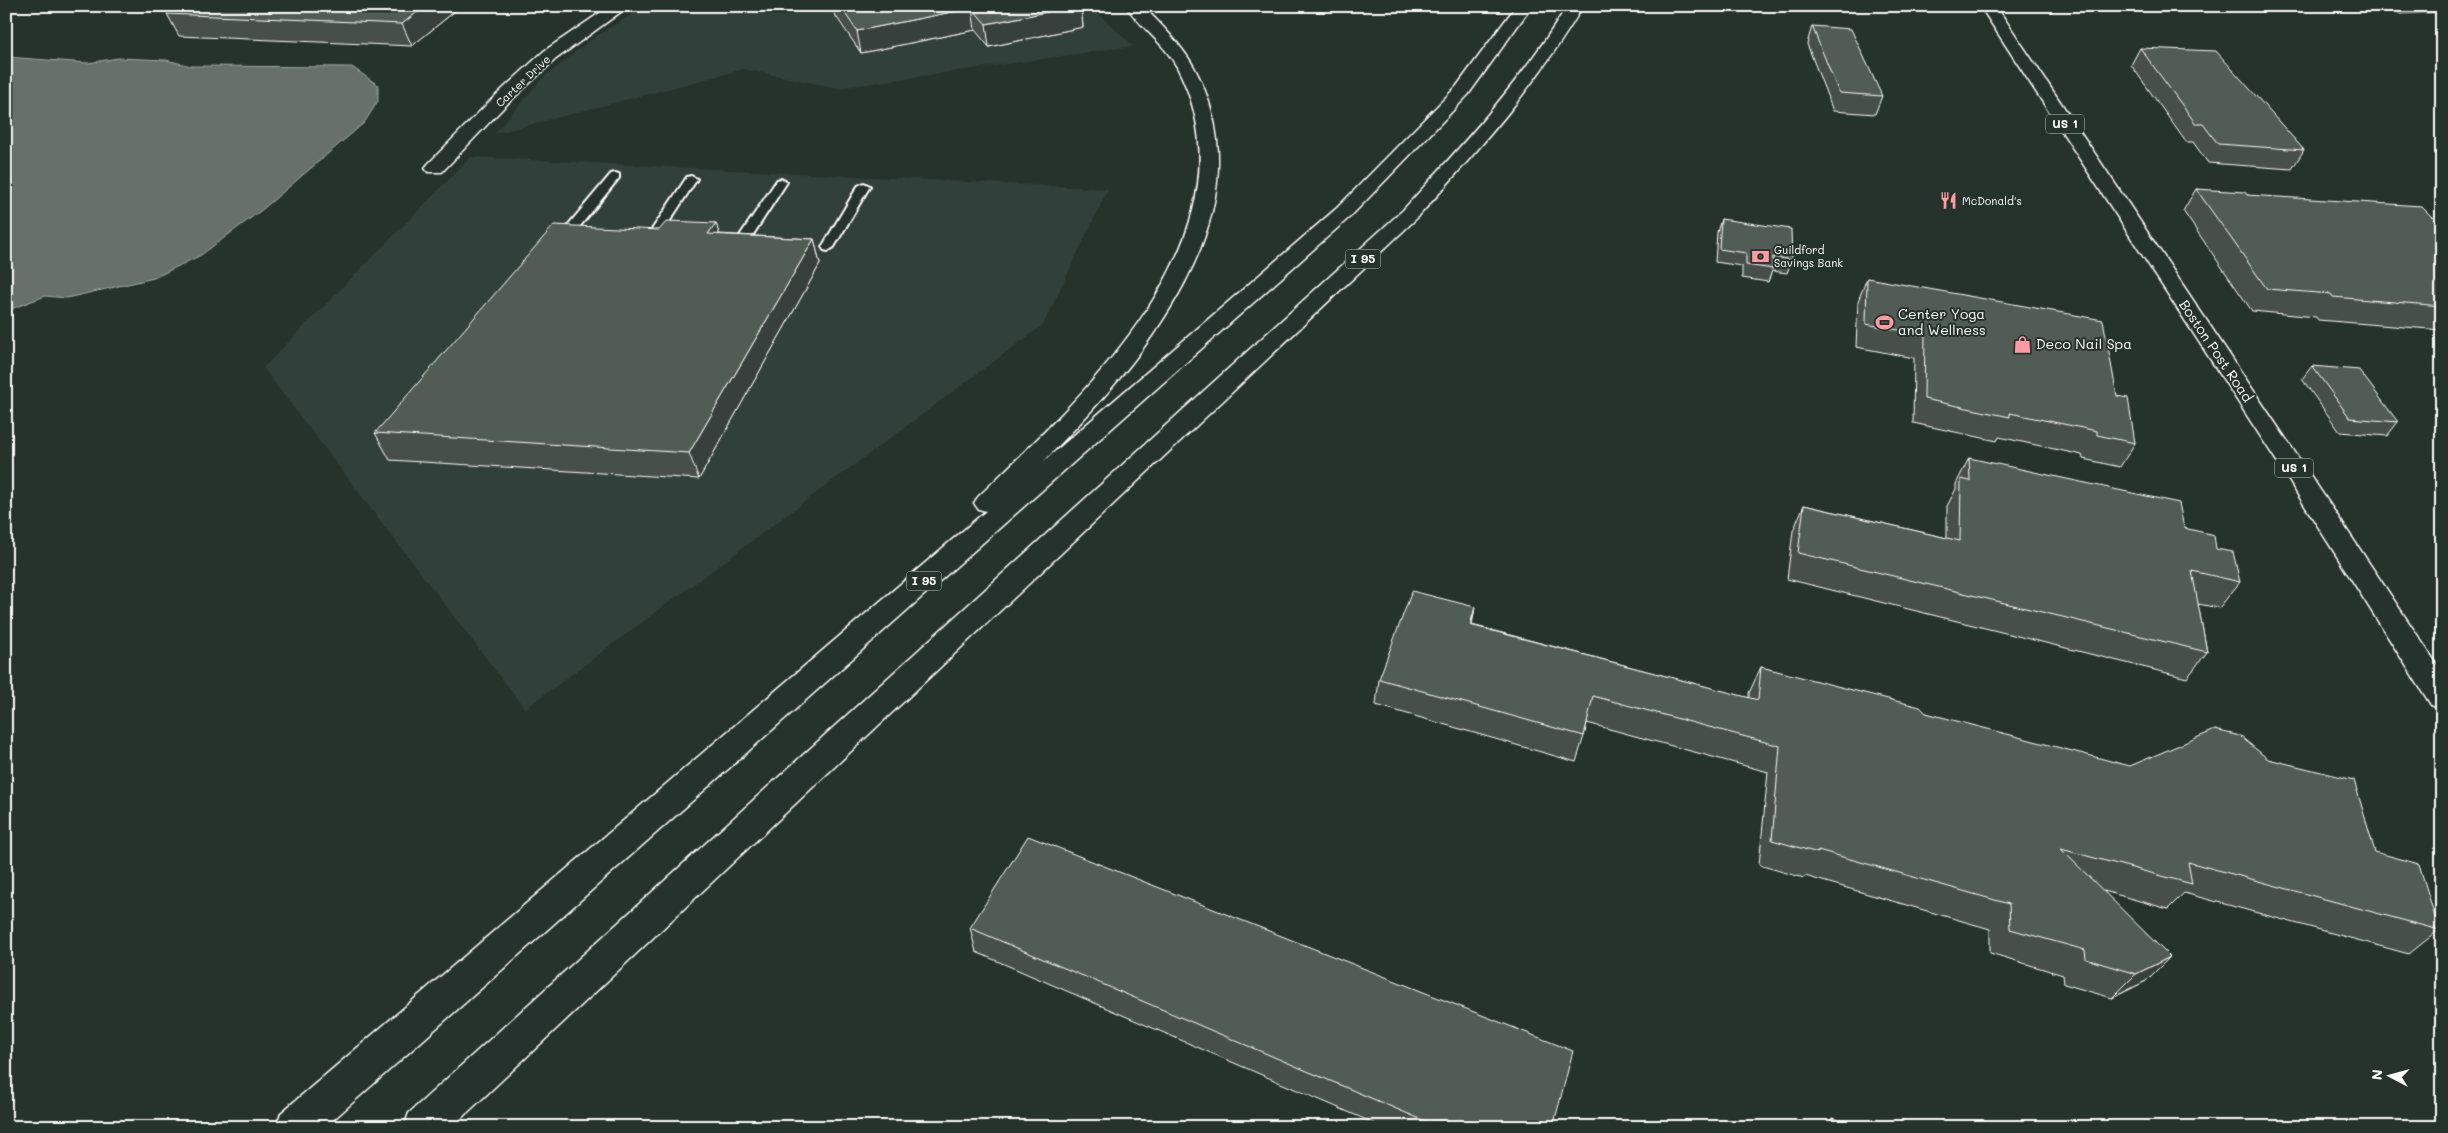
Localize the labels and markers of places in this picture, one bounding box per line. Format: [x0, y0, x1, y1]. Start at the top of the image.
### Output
restaurant icon: McDonald's [1938, 191, 1958, 211]
place label: McDonald's [1962, 193, 2022, 208]
place label: Guildford Savings Bank [1774, 242, 1843, 270]
bank icon: Guildford Savings Bank [1750, 246, 1770, 266]
place label: Center Yoga and Wellness [1898, 304, 1986, 339]
sports icon: Center Yoga and Wellness [1874, 312, 1894, 332]
shop icon: Deco Nail Spa [2012, 334, 2032, 354]
place label: Deco Nail Spa [2036, 334, 2132, 353]

